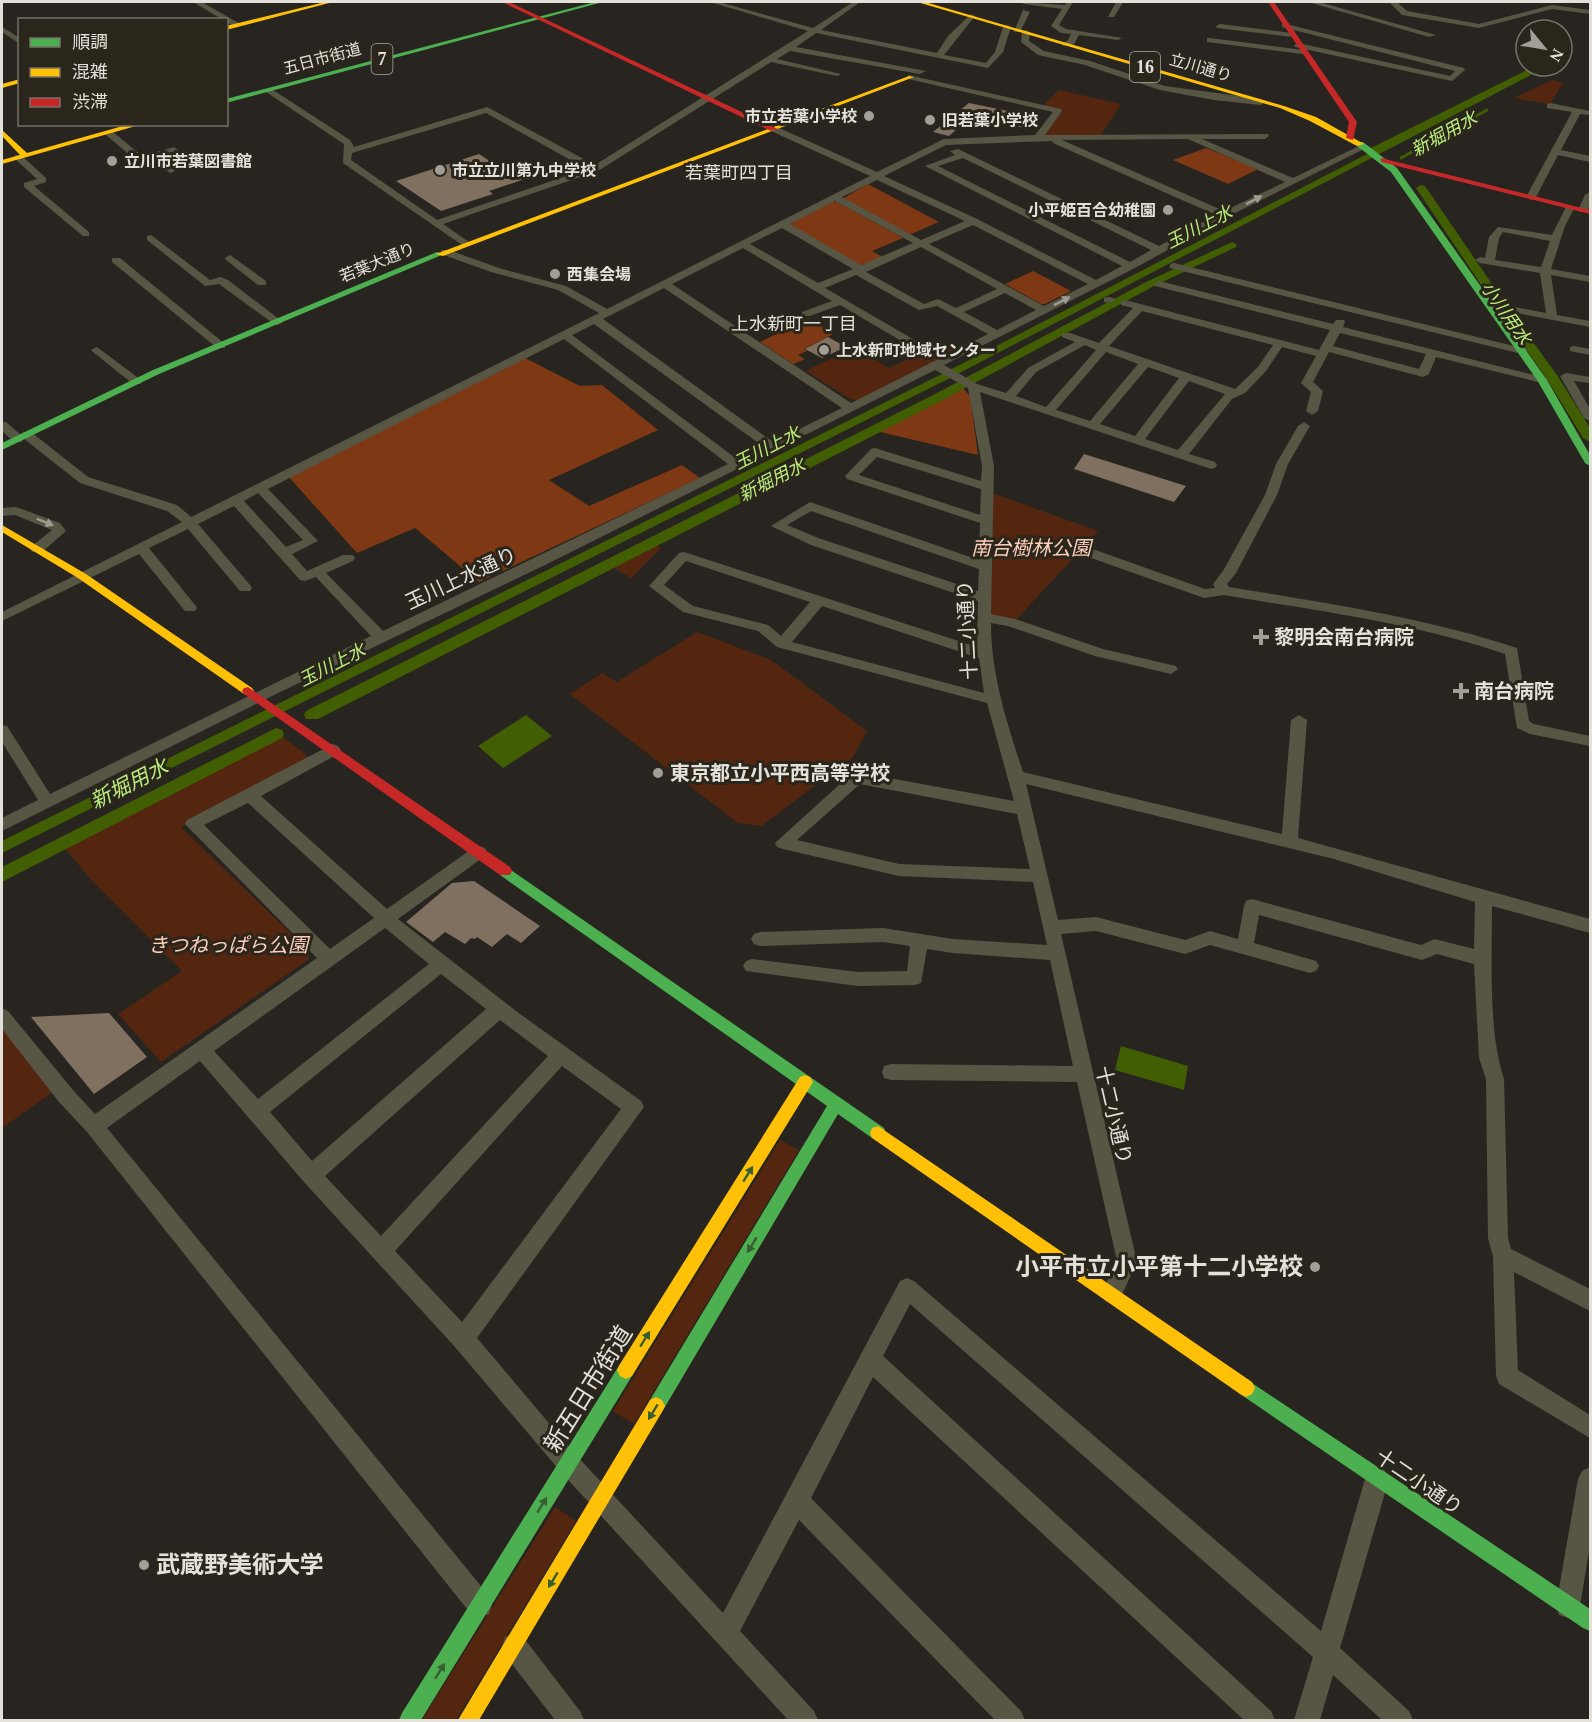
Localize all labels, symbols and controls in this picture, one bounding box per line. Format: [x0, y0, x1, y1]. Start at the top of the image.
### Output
legend [18, 18, 228, 126]
north arrow [1514, 18, 1574, 78]
text: 順調 [72, 32, 108, 52]
street label: 五日市街道 [281, 40, 363, 77]
road number: 7 [372, 44, 392, 74]
text: N [1546, 46, 1567, 65]
street label: 立川通り [1168, 50, 1234, 84]
road number: 16 [1130, 52, 1160, 82]
text: 混雑 [72, 62, 108, 82]
text: 渋滞 [72, 92, 108, 112]
water label: 新堀用水 [1408, 107, 1482, 160]
place label: 市立若葉小学校 [745, 108, 857, 125]
marker: 市立若葉小学校 [862, 109, 876, 123]
place label: 旧若葉小学校 [942, 112, 1038, 129]
marker: 旧若葉小学校 [923, 113, 937, 127]
place label: 立川市若葉図書館 [124, 153, 252, 170]
marker: 立川市若葉図書館 [105, 154, 119, 168]
place label: 市立立川第九中学校 [452, 162, 596, 179]
marker: 市立立川第九中学校 [433, 163, 447, 177]
district label: 若葉町四丁目 [685, 163, 793, 183]
one-way arrow [1245, 195, 1262, 205]
water label: 玉川上水 [1162, 201, 1237, 252]
place label: 小平姫百合幼稚園 [1028, 202, 1156, 219]
marker: 小平姫百合幼稚園 [1161, 203, 1175, 217]
street label: 若葉大通り [337, 240, 417, 285]
place label: 西集会場 [567, 266, 631, 283]
marker: 西集会場 [548, 267, 562, 281]
water label: 小川用水 [1477, 278, 1536, 350]
one-way arrow [1054, 296, 1071, 305]
district label: 上水新町一丁目 [731, 314, 857, 334]
place label: 上水新町地域センター [836, 342, 996, 359]
marker: 上水新町地域センター [817, 343, 831, 357]
water label: 玉川上水 [730, 422, 805, 473]
water label: 新堀用水 [735, 454, 810, 505]
one-way arrow [36, 517, 54, 527]
park label: 南台樹林公園 [971, 537, 1094, 559]
street label: 玉川上水通り [402, 543, 520, 613]
street label: 十二小通り [953, 579, 981, 681]
place label: 黎明会南台病院 [1274, 626, 1414, 648]
marker: 黎明会南台病院 [1252, 628, 1270, 646]
water label: 玉川上水 [295, 639, 370, 690]
place label: 南台病院 [1474, 680, 1554, 702]
marker: 南台病院 [1452, 682, 1470, 700]
water label: 新堀用水 [86, 753, 174, 814]
place label: 東京都立小平西高等学校 [670, 762, 890, 784]
marker: 東京都立小平西高等学校 [651, 766, 665, 780]
park label: きつねっぱら公園 [148, 934, 311, 956]
street label: 十二小通り [1092, 1064, 1136, 1166]
one-way arrow [743, 1165, 754, 1182]
one-way arrow [747, 1237, 758, 1253]
place label: 小平市立小平第十二小学校 [1015, 1254, 1303, 1280]
marker: 小平市立小平第十二小学校 [1308, 1260, 1322, 1274]
street label: 新五日市街道 [539, 1321, 637, 1457]
one-way arrow [640, 1331, 651, 1347]
one-way arrow [648, 1404, 658, 1421]
street label: 十二小通り [1371, 1445, 1467, 1519]
one-way arrow [537, 1497, 548, 1513]
place label: 武蔵野美術大学 [156, 1552, 324, 1578]
marker: 武蔵野美術大学 [137, 1558, 151, 1572]
one-way arrow [548, 1572, 559, 1588]
one-way arrow [434, 1663, 445, 1679]

